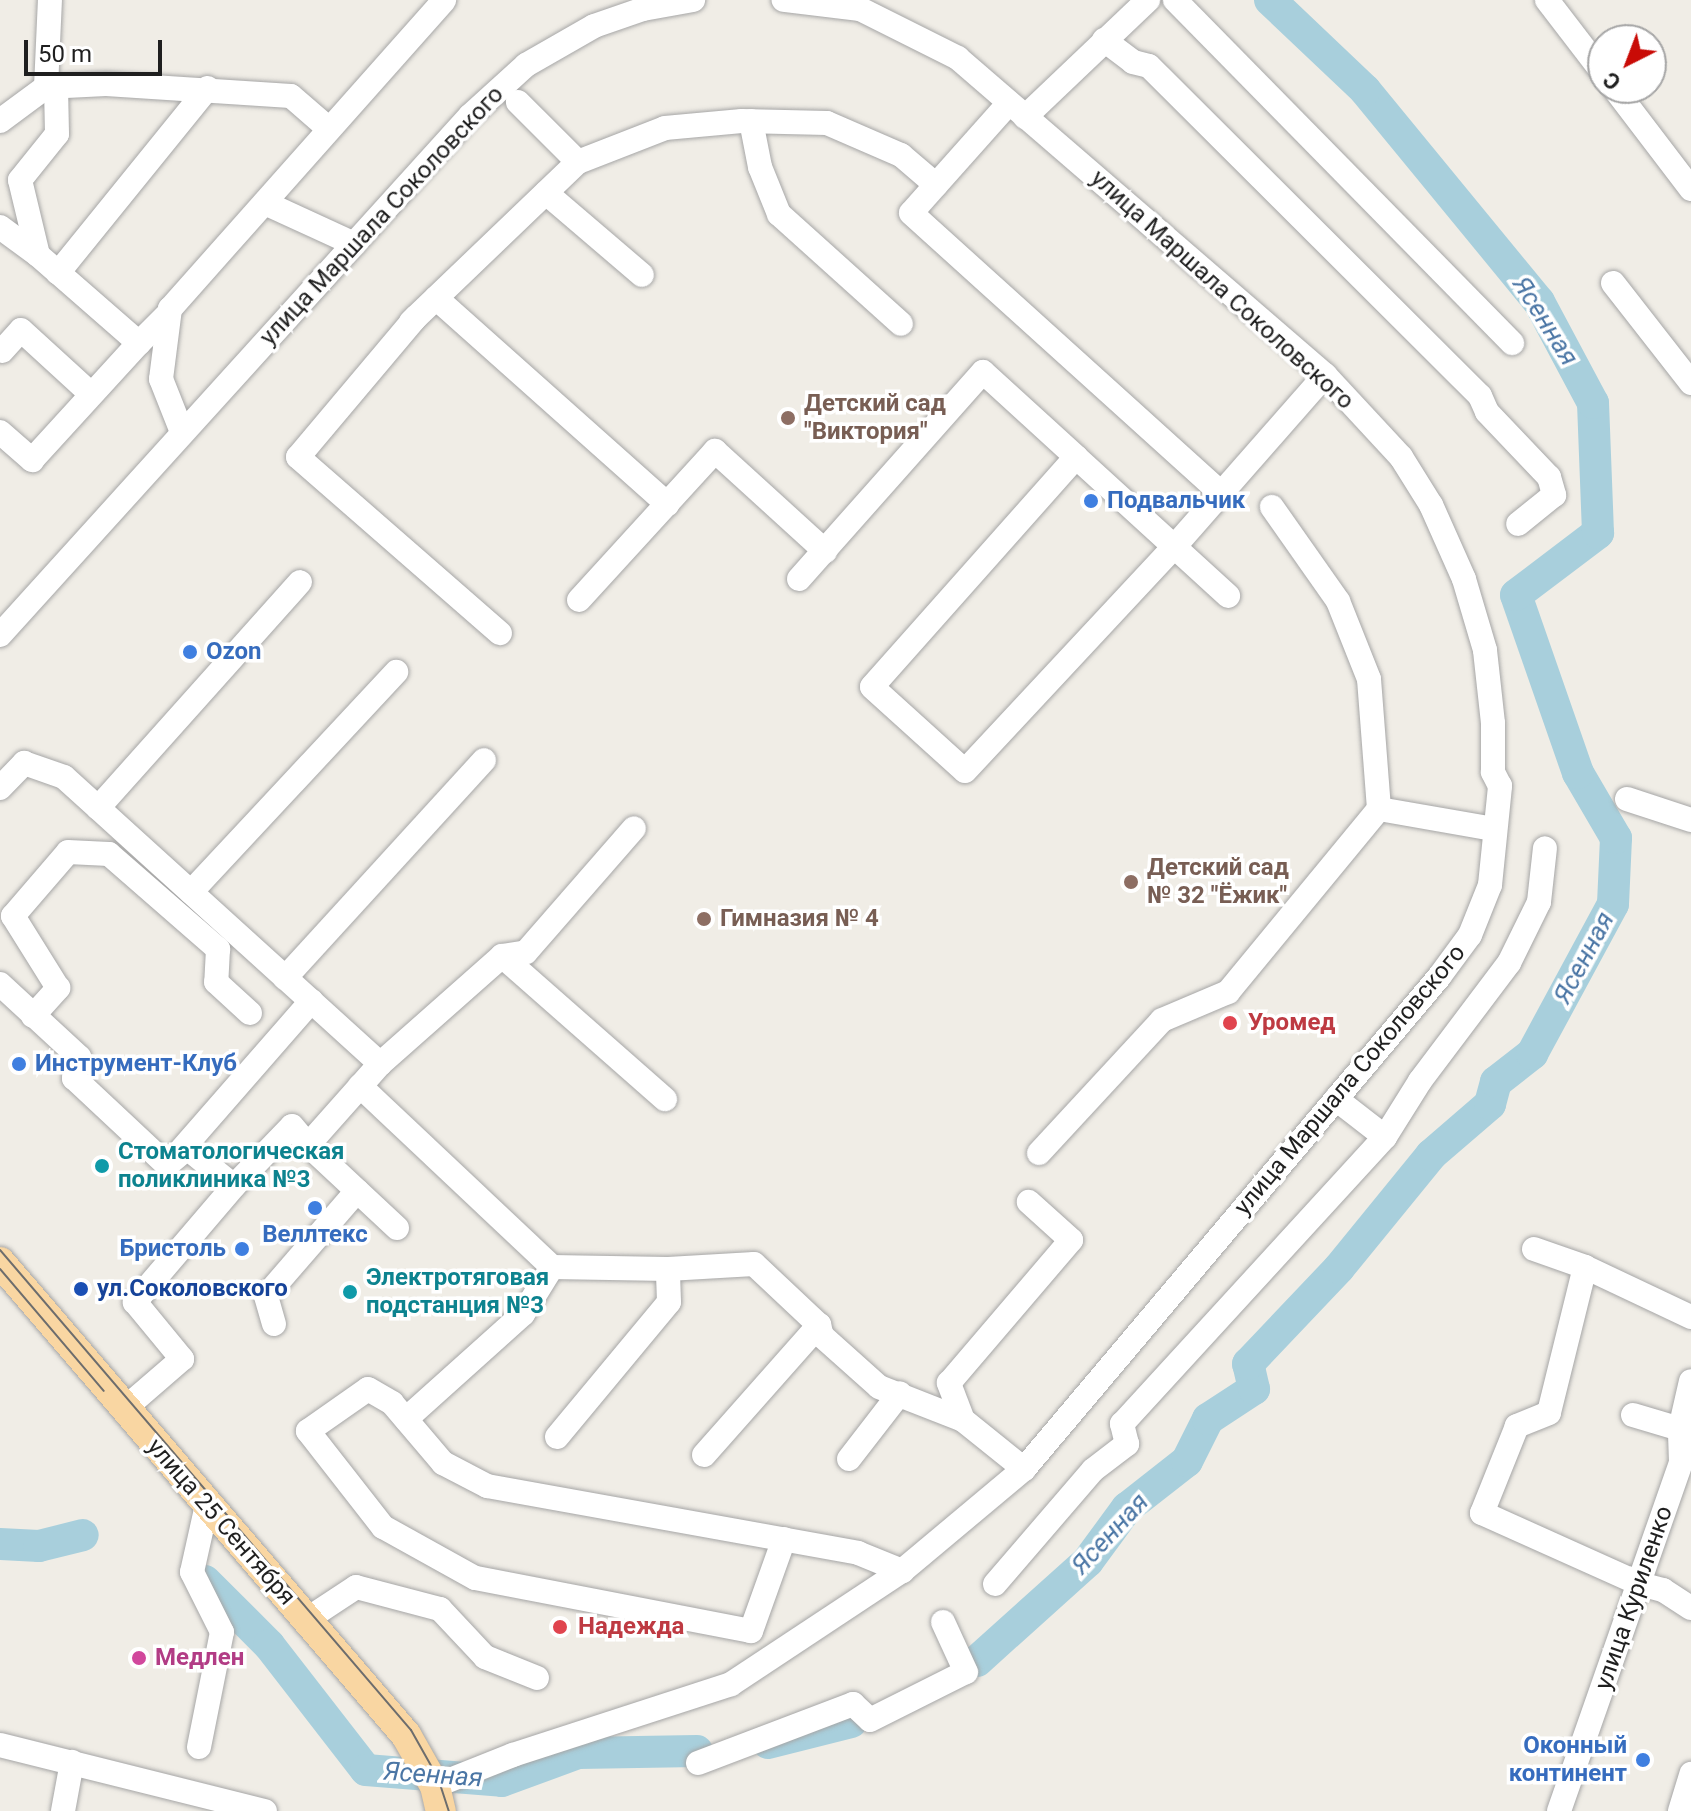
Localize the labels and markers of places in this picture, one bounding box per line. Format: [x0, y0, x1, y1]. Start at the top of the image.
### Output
place label: Детский сад "Виктория" [804, 390, 946, 446]
marker: Детский сад "Виктория" [779, 409, 797, 427]
place label: Подвальчик [1107, 487, 1245, 515]
marker: Подвальчик [1082, 492, 1100, 510]
place label: Ozon [206, 638, 262, 666]
marker: Ozon [181, 643, 199, 661]
place label: Детский сад № 32 "Ёжик" [1147, 854, 1289, 910]
marker: Детский сад № 32 "Ёжик" [1122, 873, 1140, 891]
place label: Гимназия № 4 [720, 905, 879, 933]
marker: Гимназия № 4 [695, 910, 713, 928]
place label: Уромед [1248, 1009, 1335, 1037]
marker: Уромед [1219, 1012, 1241, 1034]
place label: Инструмент-Клуб [35, 1050, 237, 1078]
marker: Инструмент-Клуб [10, 1055, 28, 1073]
place label: Стоматологическая поликлиника №3 [118, 1138, 345, 1194]
marker: Стоматологическая поликлиника №3 [93, 1157, 111, 1175]
marker: Веллтекс [306, 1199, 324, 1217]
place label: Веллтекс [262, 1221, 368, 1249]
place label: Бристоль [119, 1235, 226, 1263]
marker: Бристоль [233, 1240, 251, 1258]
place label: Электротяговая подстанция №3 [366, 1264, 549, 1320]
place label: ул.Соколовского [97, 1275, 288, 1303]
marker: ул.Соколовского [72, 1280, 90, 1298]
marker: Электротяговая подстанция №3 [341, 1283, 359, 1301]
place label: Надежда [578, 1613, 684, 1641]
marker: Надежда [549, 1616, 571, 1638]
place label: Медлен [155, 1644, 244, 1672]
marker: Медлен [130, 1649, 148, 1667]
place label: Оконный континент [1509, 1732, 1627, 1788]
marker: Оконный континент [1634, 1751, 1652, 1769]

